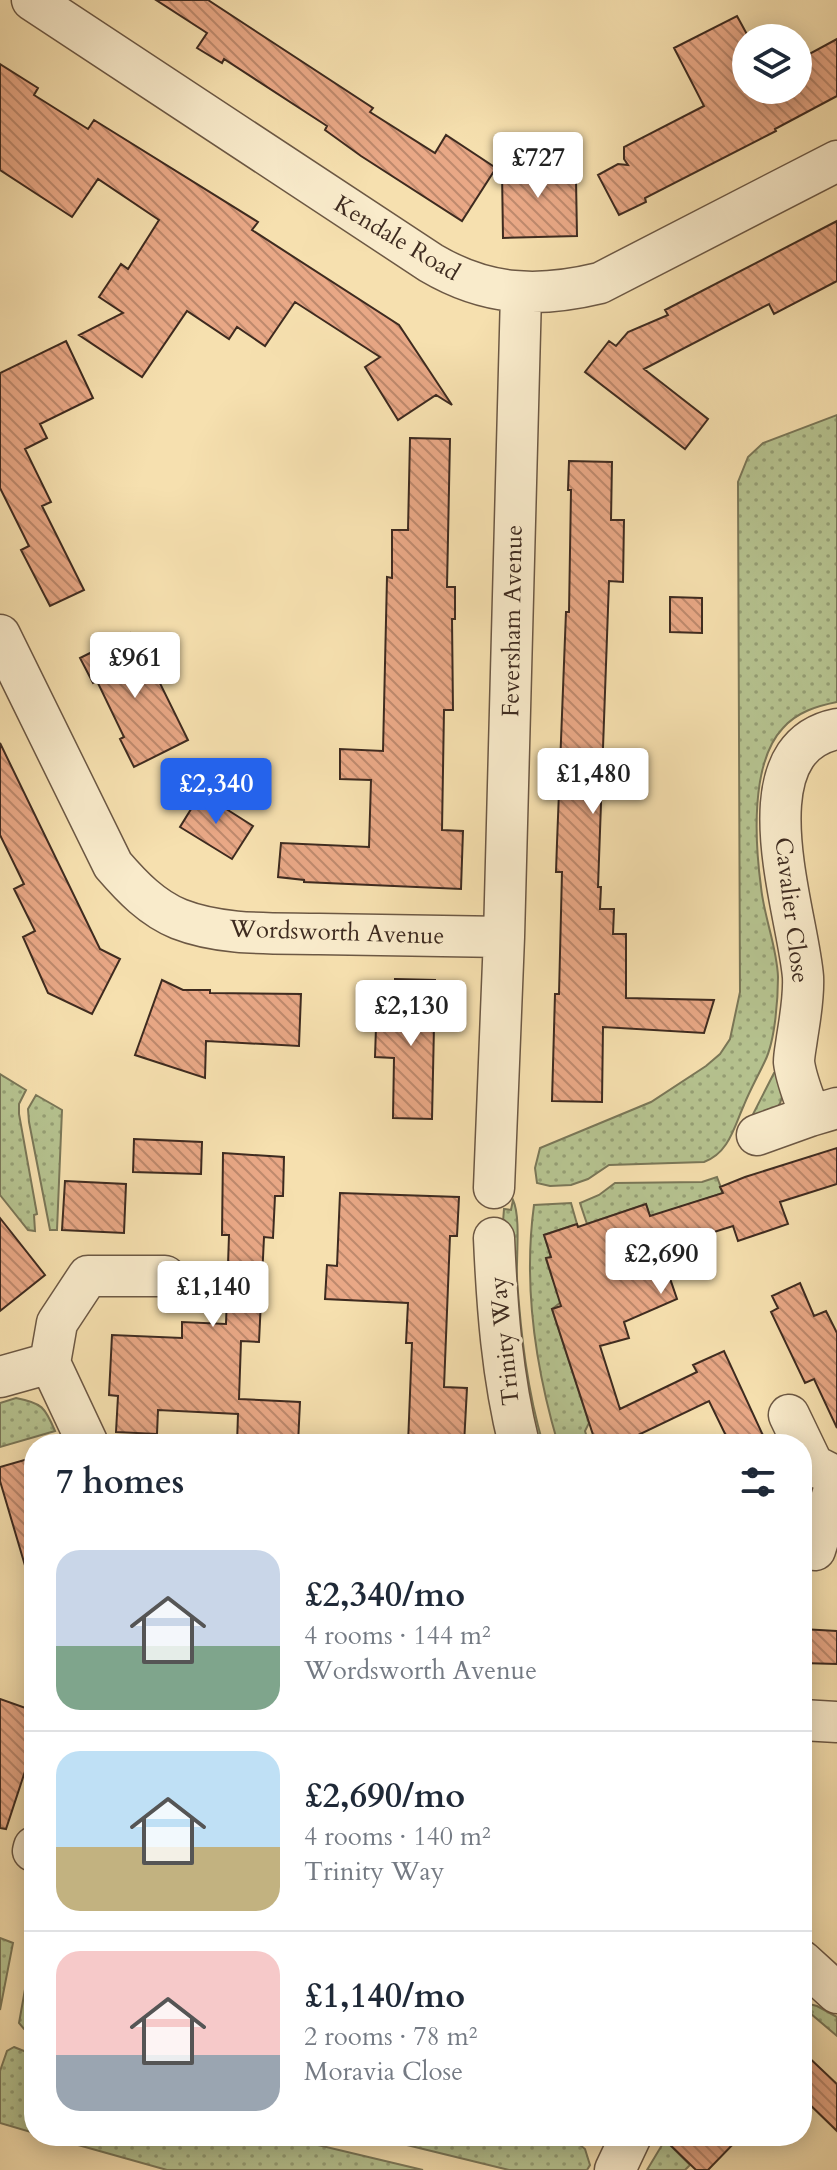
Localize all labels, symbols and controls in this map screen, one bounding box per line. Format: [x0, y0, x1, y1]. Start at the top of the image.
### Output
map controls [732, 24, 812, 104]
button: layers [732, 24, 812, 104]
pin: £727 [491, 132, 585, 200]
text: £727 [511, 140, 565, 175]
street label: Kendale Road [327, 188, 466, 289]
street label: Feversham Avenue [494, 524, 531, 718]
pin: £961 [88, 632, 182, 700]
text: £961 [108, 640, 162, 675]
pin: £1,480 [528, 748, 658, 816]
text: £1,480 [556, 756, 630, 791]
pin: £2,340 [151, 758, 281, 826]
text: £2,340 [179, 766, 253, 801]
street label: Cavalier Close [766, 835, 817, 985]
street label: Wordsworth Avenue [228, 912, 445, 953]
pin: £2,130 [346, 980, 476, 1048]
text: £2,130 [374, 988, 448, 1023]
pin: £2,690 [596, 1228, 726, 1296]
text: £2,690 [624, 1236, 698, 1271]
pin: £1,140 [148, 1261, 278, 1329]
text: £1,140 [176, 1269, 250, 1304]
street label: Trinity Way [481, 1274, 528, 1407]
text: 7 homes [56, 1459, 184, 1505]
icon: filters [736, 1460, 780, 1504]
text: £2,340/mo [304, 1572, 465, 1618]
icon: home [120, 1582, 216, 1678]
text: 4 rooms · 144 m² [304, 1618, 491, 1653]
text: Wordsworth Avenue [304, 1653, 537, 1688]
text: £2,690/mo [304, 1773, 465, 1819]
icon: home [120, 1783, 216, 1879]
text: 4 rooms · 140 m² [304, 1819, 491, 1854]
text: Trinity Way [304, 1854, 445, 1889]
text: £1,140/mo [304, 1973, 465, 2019]
icon: home [120, 1983, 216, 2079]
text: 2 rooms · 78 m² [304, 2019, 477, 2054]
text: Moravia Close [304, 2054, 463, 2089]

